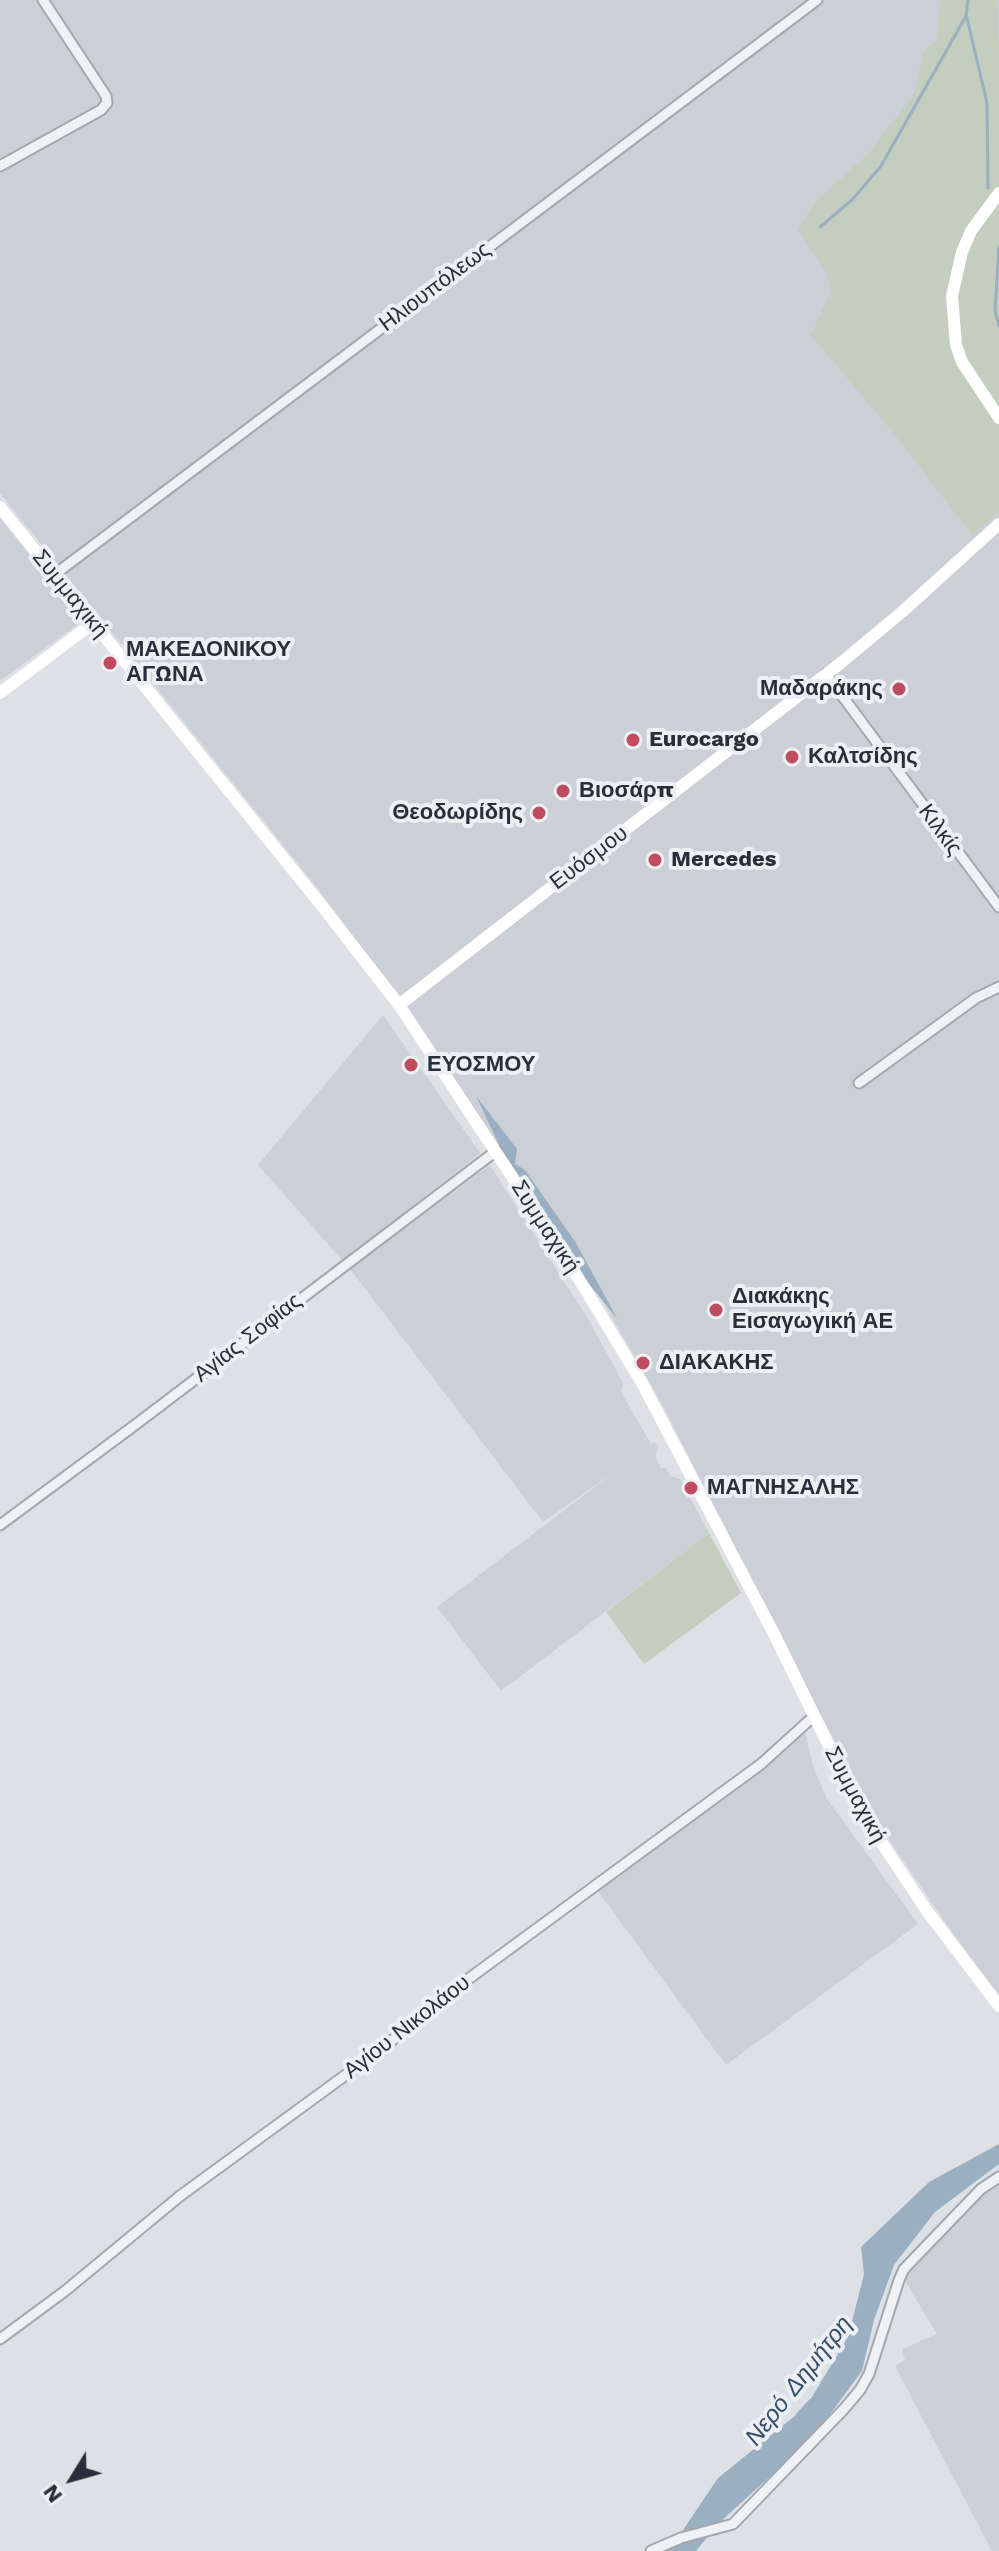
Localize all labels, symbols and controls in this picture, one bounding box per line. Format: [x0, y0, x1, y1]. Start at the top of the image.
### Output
street label: Ηλιουπόλεως [374, 237, 496, 337]
street label: Συμμαχική [27, 545, 113, 643]
place label: ΜΑΚΕΔΟΝΙΚΟΥ ΑΓΩΝΑ [126, 637, 291, 688]
marker: ΜΑΚΕΔΟΝΙΚΟΥ ΑΓΩΝΑ [101, 654, 119, 672]
place label: Μαδαράκης [760, 676, 883, 702]
marker: Μαδαράκης [890, 680, 908, 698]
place label: Eurocargo [649, 727, 759, 753]
marker: Eurocargo [624, 731, 642, 749]
place label: Καλτσίδης [808, 744, 918, 770]
marker: Καλτσίδης [783, 748, 801, 766]
place label: Βιοσάρπ [579, 778, 674, 804]
marker: Βιοσάρπ [554, 782, 572, 800]
street label: Κιλκίς [913, 799, 967, 861]
place label: Θεοδωρίδης [392, 800, 523, 826]
marker: Θεοδωρίδης [530, 804, 548, 822]
street label: Ευόσμου [545, 820, 633, 896]
place label: Mercedes [671, 847, 776, 873]
marker: Mercedes [646, 851, 664, 869]
place label: ΕΥΟΣΜΟΥ [427, 1052, 535, 1078]
marker: ΕΥΟΣΜΟΥ [402, 1056, 420, 1074]
street label: Συμμαχική [505, 1176, 585, 1278]
place label: Διακάκης Εισαγωγική ΑΕ [732, 1284, 893, 1336]
street label: Αγίας Σοφίας [189, 1288, 307, 1388]
marker: Διακάκης Εισαγωγική ΑΕ [707, 1301, 725, 1319]
place label: ΔΙΑΚΑΚΗΣ [659, 1350, 774, 1376]
marker: ΔΙΑΚΑΚΗΣ [634, 1354, 652, 1372]
place label: ΜΑΓΝΗΣΑΛΗΣ [707, 1475, 859, 1501]
marker: ΜΑΓΝΗΣΑΛΗΣ [682, 1479, 700, 1497]
street label: Συμμαχική [819, 1742, 891, 1848]
street label: Αγίου Νικολάου [339, 1970, 475, 2084]
water label: Νερό Δημήτρη [740, 2311, 858, 2451]
north arrow [32, 2439, 112, 2519]
text: N [38, 2480, 67, 2508]

